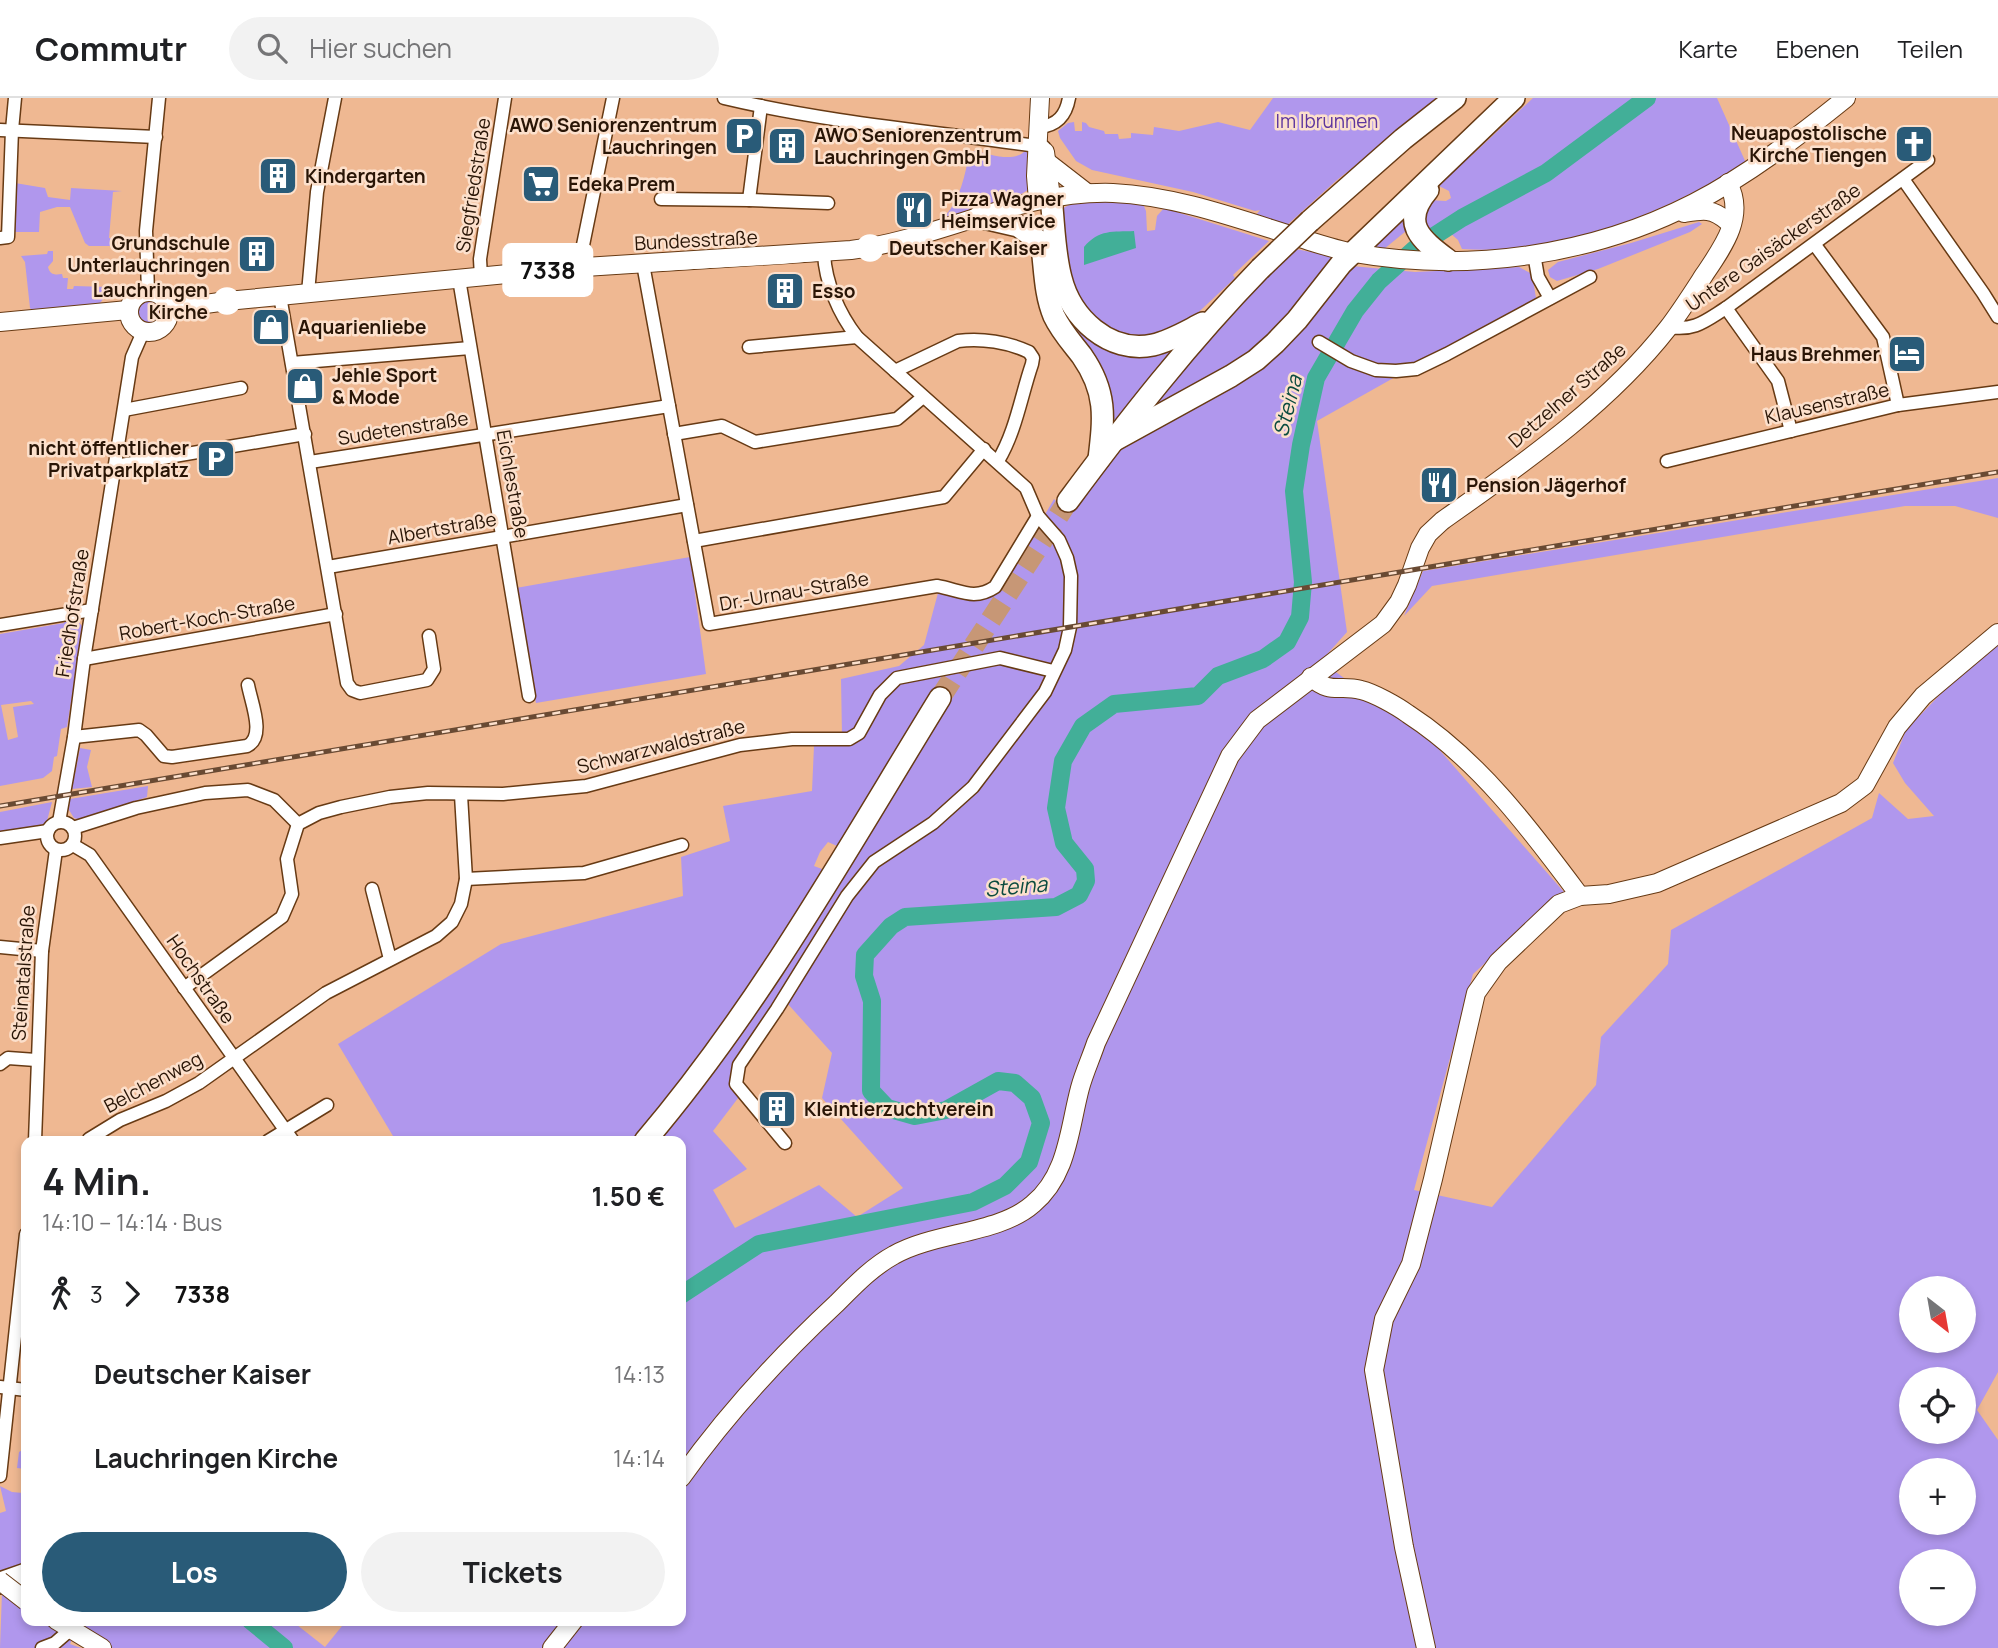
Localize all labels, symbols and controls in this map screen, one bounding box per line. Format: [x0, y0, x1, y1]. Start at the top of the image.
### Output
search box [229, 17, 719, 80]
text: Commutr [35, 26, 187, 71]
icon: search [253, 29, 291, 67]
text: Hier suchen [309, 30, 452, 66]
text: Karte [1678, 32, 1738, 65]
text: Ebenen [1776, 32, 1859, 65]
text: Teilen [1897, 32, 1963, 65]
park label: Im Ibrunnen [1276, 108, 1378, 134]
place label: AWO Seniorenzentrum Lauchringen [509, 112, 717, 160]
parking icon: AWO Seniorenzentrum Lauchringen [723, 115, 765, 157]
street label: Siegfriedstraße [450, 116, 496, 254]
place label: Neuapostolische Kirche Tiengen [1731, 120, 1887, 168]
place label: AWO Seniorenzentrum Lauchringen GmbH [814, 122, 1022, 170]
church icon: Neuapostolische Kirche Tiengen [1893, 123, 1935, 165]
building icon: AWO Seniorenzentrum Lauchringen GmbH [766, 125, 808, 167]
building icon: Kindergarten [257, 155, 299, 197]
place label: Kindergarten [305, 163, 426, 189]
supermarket icon: Edeka Prem [520, 163, 562, 205]
place label: Edeka Prem [568, 171, 675, 197]
street label: Untere Gaisäckerstraße [1680, 177, 1866, 317]
place label: Pizza Wagner Heimservice [941, 186, 1064, 234]
restaurant icon: Pizza Wagner Heimservice [893, 189, 935, 231]
street label: Bundesstraße [634, 224, 758, 256]
place label: Grundschule Unterlauchringen [67, 230, 230, 278]
building icon: Grundschule Unterlauchringen [236, 233, 278, 275]
marker: Deutscher Kaiser [857, 235, 883, 261]
place label: Deutscher Kaiser [889, 235, 1048, 261]
line badge: 7338 [499, 247, 597, 293]
text: 7338 [520, 253, 576, 286]
building icon: Esso [764, 270, 806, 312]
place label: Lauchringen Kirche [93, 277, 208, 325]
place label: Esso [812, 278, 855, 304]
marker: Lauchringen Kirche [214, 288, 240, 314]
shop icon: Aquarienliebe [250, 306, 292, 348]
place label: Aquarienliebe [298, 314, 426, 340]
hotel icon: Haus Brehmer [1886, 333, 1928, 375]
street label: Detzelner Straße [1503, 337, 1631, 453]
place label: Haus Brehmer [1751, 341, 1880, 367]
place label: Jehle Sport & Mode [332, 362, 437, 410]
shop icon: Jehle Sport & Mode [284, 365, 326, 407]
water label: Steina [1266, 371, 1308, 439]
street label: Klausenstraße [1762, 376, 1892, 430]
street label: Sudetenstraße [336, 405, 470, 451]
street label: Eichlestraße [491, 428, 535, 540]
place label: nicht öffentlicher Privatparkplatz [28, 435, 189, 483]
parking icon: nicht öffentlicher Privatparkplatz [195, 438, 237, 480]
restaurant icon: Pension Jägerhof [1418, 464, 1460, 506]
place label: Pension Jägerhof [1466, 472, 1626, 498]
street label: Albertstraße [385, 506, 499, 550]
street label: Friedhofstraße [49, 547, 95, 679]
street label: Dr.-Urnau-Straße [717, 565, 871, 617]
street label: Robert-Koch-Straße [117, 590, 297, 646]
street label: Schwarzwaldstraße [574, 713, 748, 779]
water label: Steina [984, 869, 1049, 903]
street label: Steinatalstraße [5, 904, 41, 1042]
street label: Hochstraße [161, 929, 241, 1029]
street label: Belchenweg [99, 1045, 207, 1119]
building icon: Kleintierzuchtverein [756, 1088, 798, 1130]
place label: Kleintierzuchtverein [804, 1096, 994, 1122]
text: 4 Min. [42, 1154, 151, 1206]
text: 1.50 € [591, 1178, 665, 1214]
text: 14:10 – 14:14 · Bus [42, 1206, 222, 1238]
icon: walk [42, 1275, 80, 1313]
icon: forward [113, 1275, 151, 1313]
north arrow [1899, 1276, 1976, 1353]
map controls [1899, 1276, 1976, 1626]
text: 7338 [175, 1277, 230, 1310]
text: 3 [90, 1278, 103, 1310]
text: Deutscher Kaiser [94, 1356, 311, 1392]
text: 14:13 [614, 1358, 665, 1390]
button: locate [1899, 1367, 1976, 1444]
text: Lauchringen Kirche [94, 1440, 338, 1476]
text: 14:14 [613, 1442, 665, 1474]
button: + [1899, 1458, 1976, 1535]
button: Los [42, 1532, 347, 1612]
button: Tickets [361, 1532, 665, 1612]
button: − [1899, 1549, 1976, 1626]

